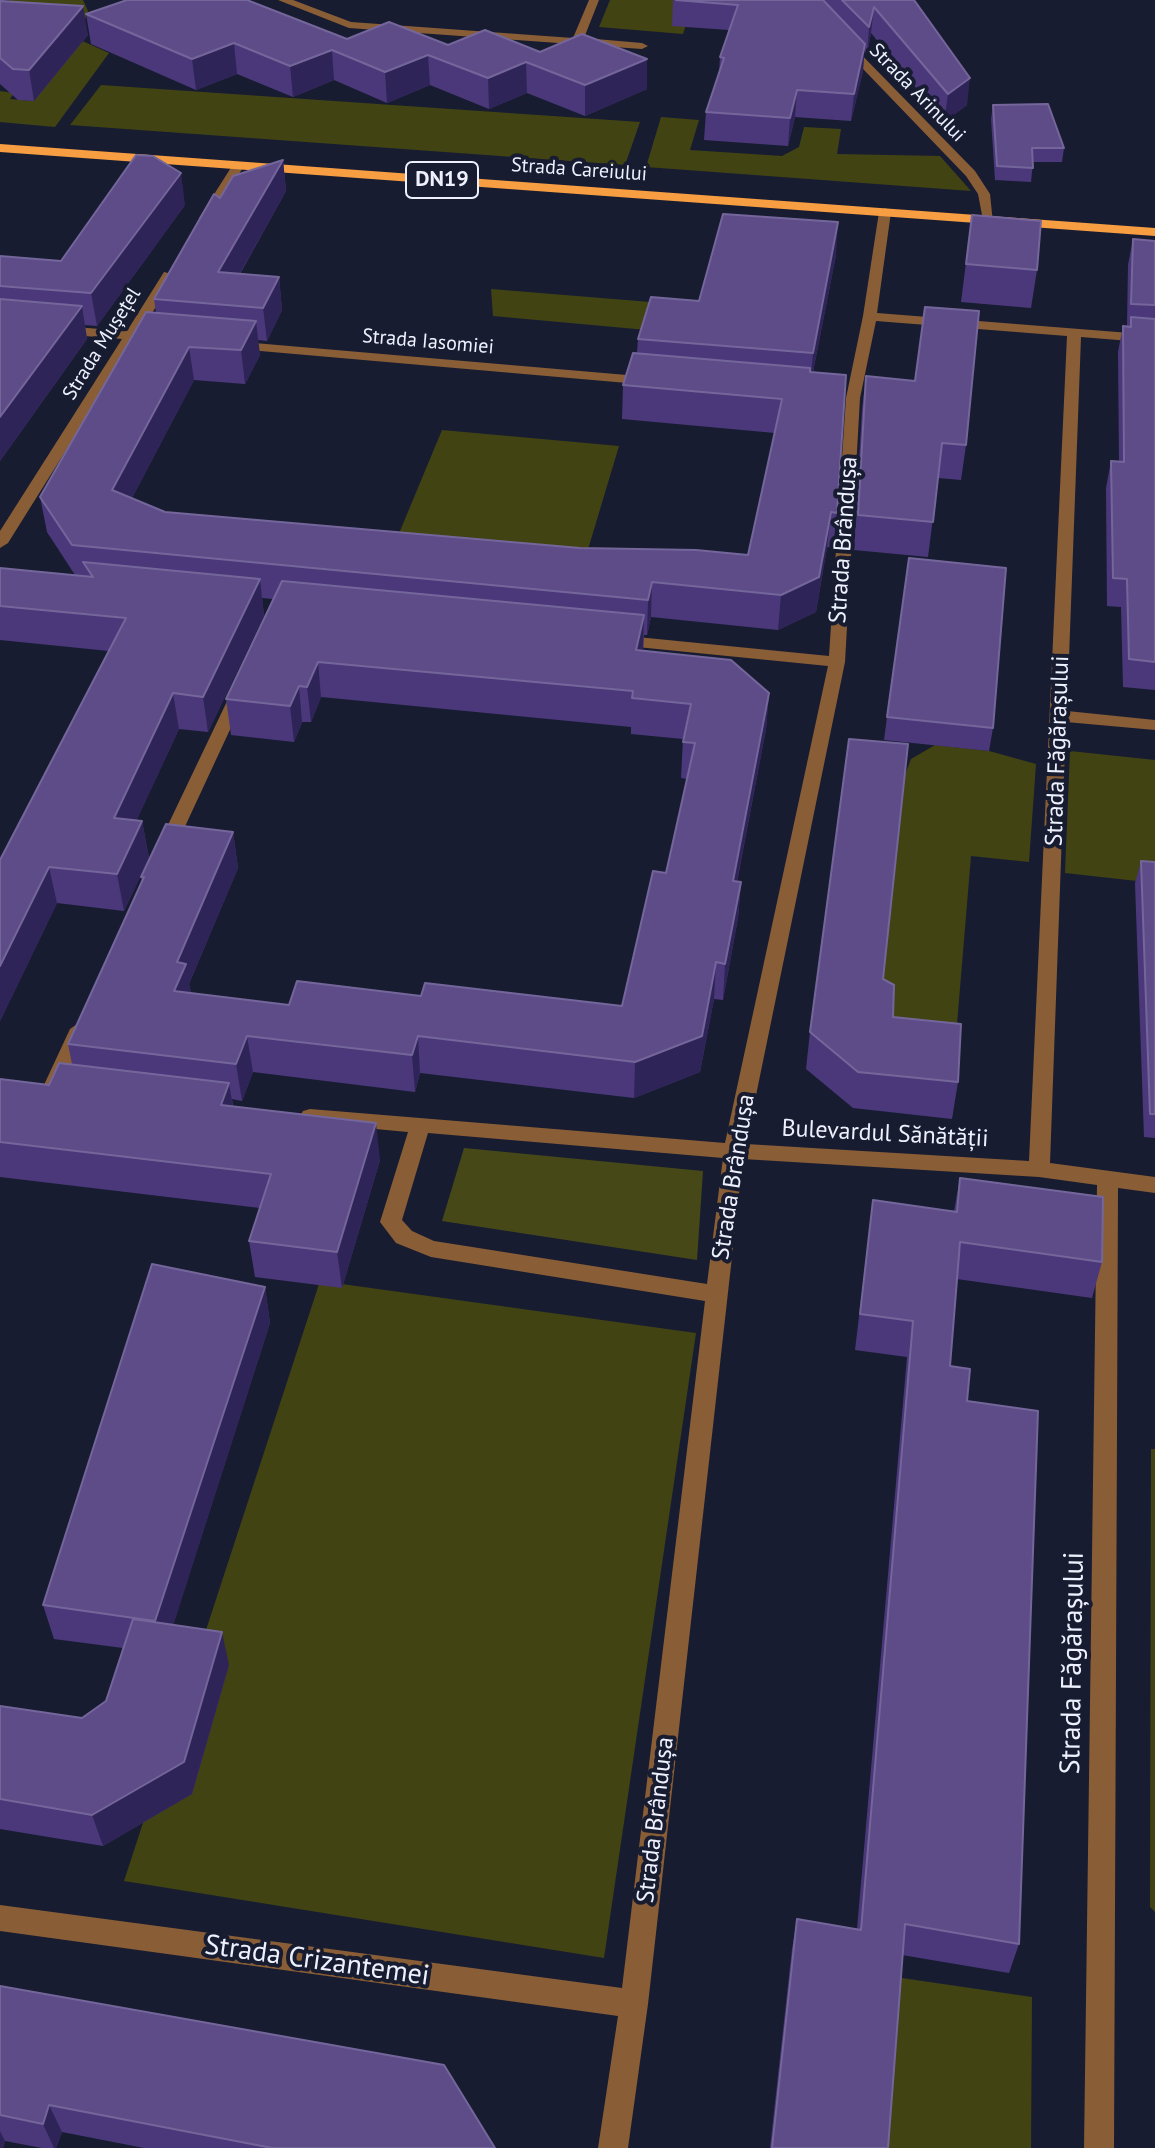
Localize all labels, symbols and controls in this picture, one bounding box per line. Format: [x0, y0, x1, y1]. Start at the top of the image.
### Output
street label: Strada Arinului [864, 39, 970, 147]
street label: Strada Careiului [510, 153, 648, 187]
road number: DN19 [406, 162, 478, 198]
street label: Strada Mușețel [58, 283, 146, 405]
street label: Strada Iasomiei [361, 324, 495, 360]
street label: Strada Brândușa [824, 456, 864, 624]
street label: Strada Făgărașului [1040, 655, 1076, 847]
street label: Strada Brândușa [707, 1092, 761, 1262]
street label: Bulevardul Sănătății [781, 1114, 989, 1154]
street label: Strada Făgărașului [1054, 1551, 1092, 1775]
street label: Strada Brândușa [632, 1735, 680, 1905]
street label: Strada Crizantemei [203, 1929, 431, 1993]

